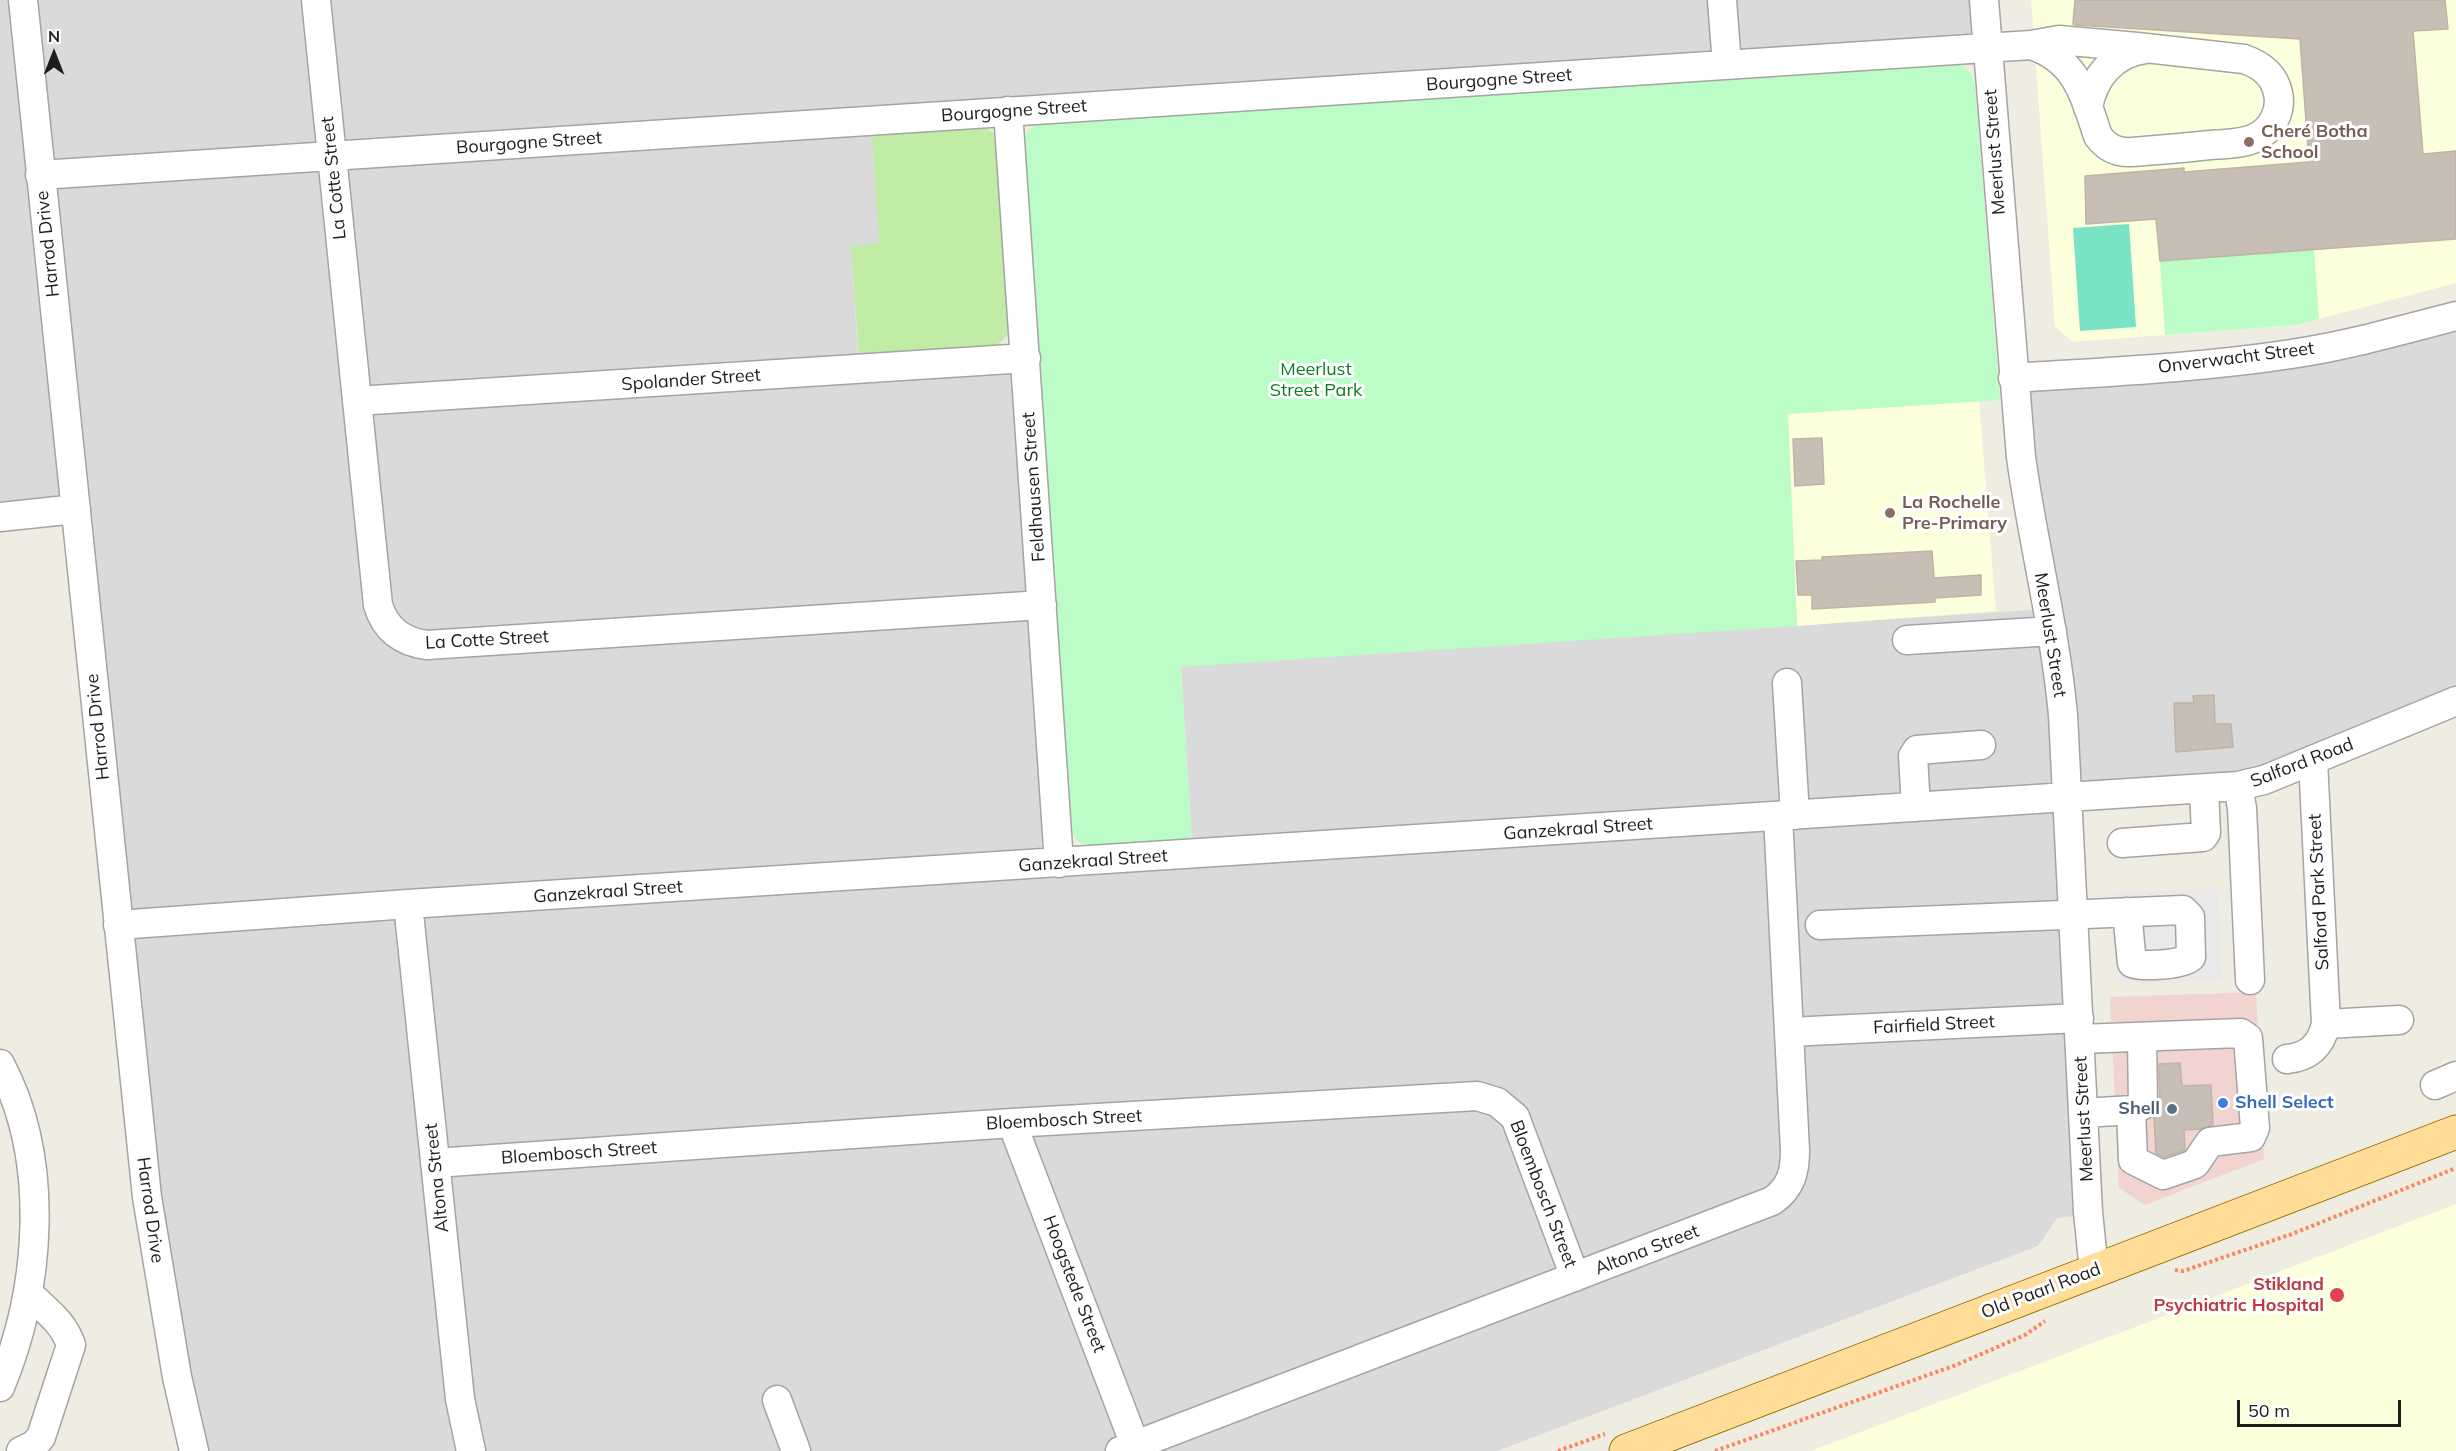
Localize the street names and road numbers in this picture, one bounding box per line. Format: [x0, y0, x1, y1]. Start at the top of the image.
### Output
street label: Bourgogne Street [1425, 64, 1573, 96]
street label: Meerlust Street [1980, 88, 2010, 216]
street label: Bourgogne Street [940, 95, 1088, 127]
street label: La Cotte Street [317, 115, 351, 241]
street label: Bourgogne Street [455, 127, 603, 159]
street label: Harrod Drive [32, 190, 64, 298]
street label: Onverwacht Street [2157, 338, 2315, 378]
street label: Spolander Street [621, 364, 761, 396]
street label: Feldhausen Street [1018, 411, 1050, 563]
street label: Meerlust Street [2029, 571, 2071, 699]
street label: La Cotte Street [425, 626, 549, 654]
street label: Harrod Drive [82, 673, 114, 781]
street label: Salford Road [2248, 733, 2356, 793]
street label: Ganzekraal Street [1503, 813, 1653, 845]
street label: Salford Park Street [2304, 813, 2334, 971]
street label: Ganzekraal Street [1018, 845, 1168, 877]
street label: Ganzekraal Street [533, 876, 683, 908]
street label: Fairfield Street [1873, 1011, 1995, 1039]
street label: Meerlust Street [2070, 1056, 2098, 1182]
street label: Bloembosch Street [985, 1105, 1143, 1135]
street label: Bloembosch Street [1505, 1117, 1581, 1271]
street label: Altona Street [421, 1122, 453, 1234]
street label: Bloembosch Street [500, 1137, 658, 1169]
street label: Harrod Drive [132, 1156, 168, 1264]
street label: Hoogstede Street [1038, 1212, 1110, 1356]
street label: Altona Street [1592, 1220, 1702, 1280]
street label: Old Paarl Road [1978, 1258, 2104, 1324]

